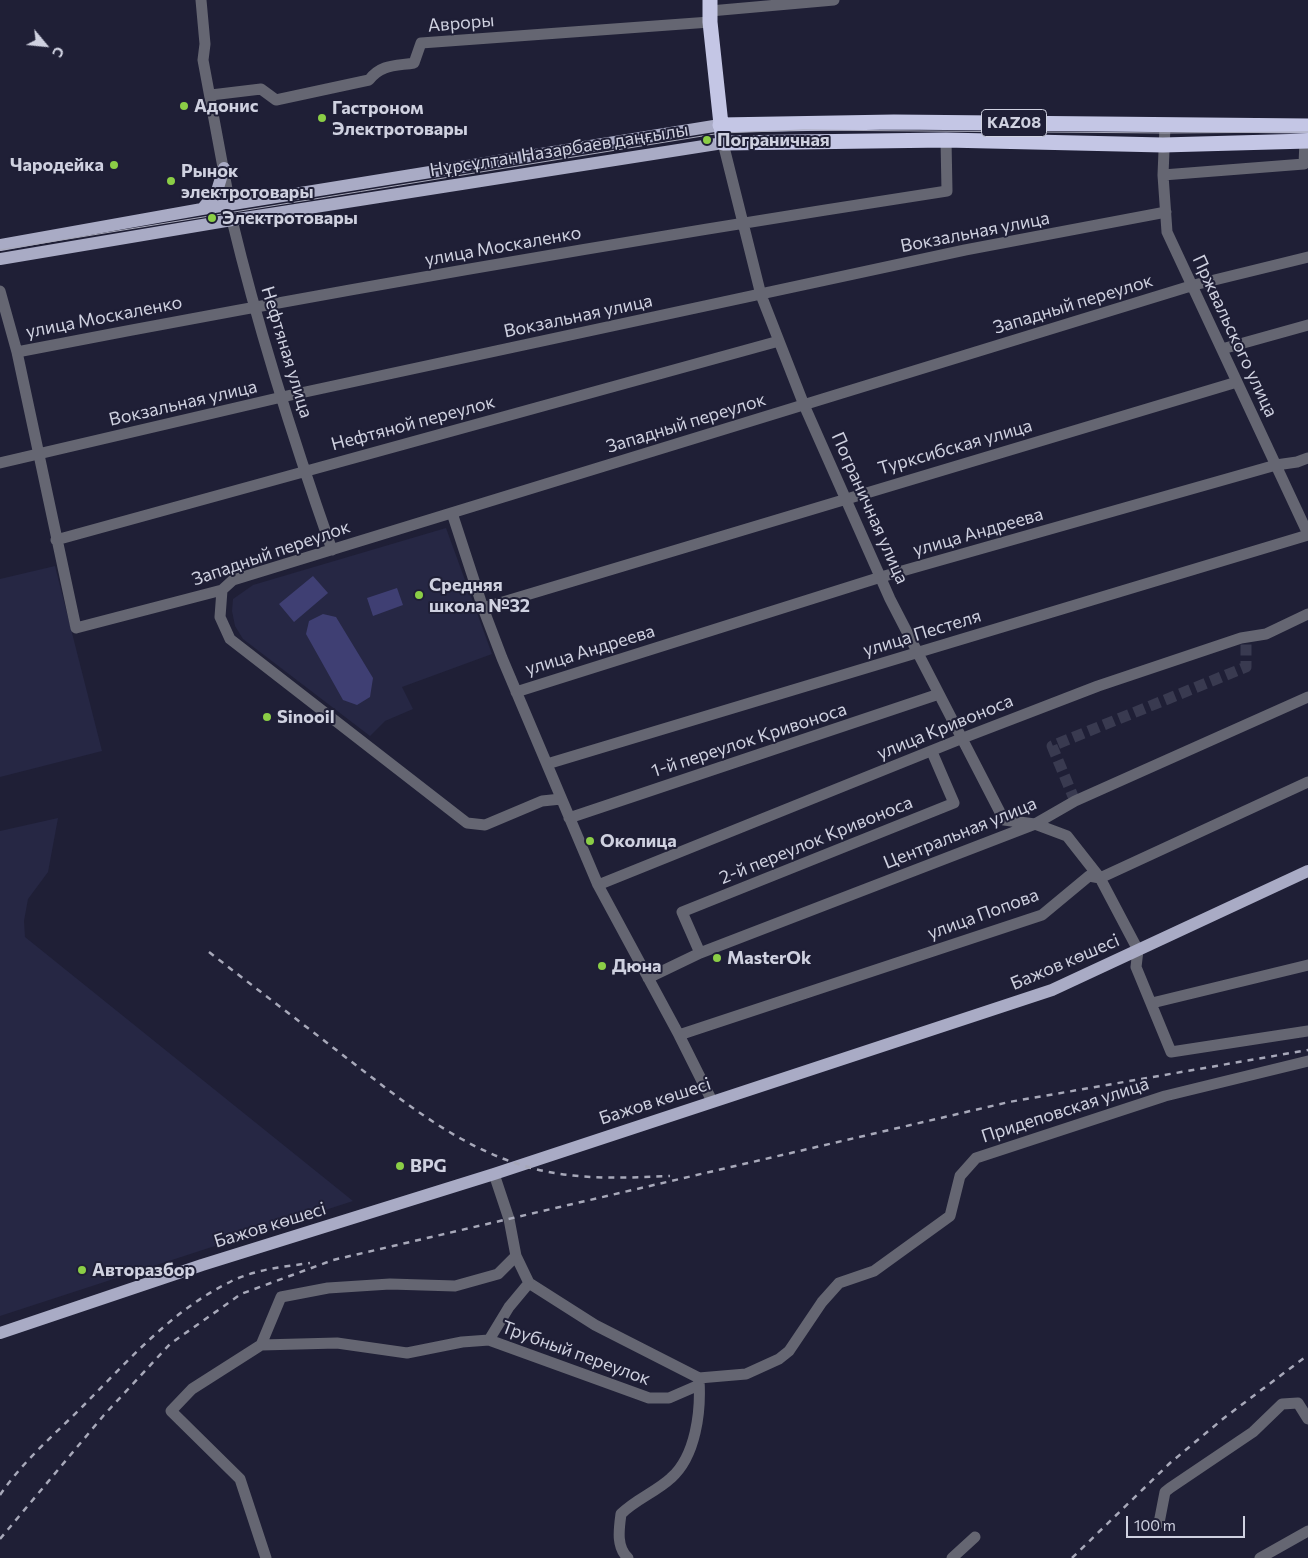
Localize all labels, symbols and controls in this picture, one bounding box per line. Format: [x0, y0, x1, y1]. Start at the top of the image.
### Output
street label: Авроры [427, 9, 495, 37]
north arrow [20, 20, 70, 70]
text: С [49, 44, 68, 60]
place label: Адонис [194, 95, 258, 117]
place label: Гастроном Электротовары [332, 97, 468, 140]
marker: Адонис [178, 100, 190, 112]
road number: KAZ08 [982, 110, 1046, 136]
marker: Гастроном Электротовары [316, 112, 328, 124]
street label: Нұрсұлтан Назарбаев даңғылы [428, 119, 690, 181]
place label: Пограничная [717, 129, 830, 151]
marker: Пограничная [701, 134, 713, 146]
place label: Чародейка [10, 154, 104, 176]
marker: Чародейка [108, 159, 120, 171]
place label: Рынок электротовары [181, 160, 314, 202]
marker: Рынок электротовары [165, 175, 177, 187]
place label: Электротовары [222, 207, 358, 229]
street label: Вокзальная улица [899, 207, 1051, 257]
marker: Электротовары [206, 212, 218, 224]
street label: улица Москаленко [423, 222, 583, 270]
street label: Пржвальского улица [1188, 251, 1282, 421]
street label: Западный переулок [991, 269, 1155, 339]
street label: Нефтяная улица [257, 283, 317, 421]
street label: Вокзальная улица [502, 290, 654, 342]
street label: улица Москаленко [24, 291, 184, 343]
street label: Вокзальная улица [107, 375, 259, 431]
street label: Западный переулок [604, 388, 768, 458]
street label: Нефтяной переулок [329, 391, 497, 455]
street label: Турксибская улица [875, 415, 1035, 479]
street label: Пограничная улица [827, 429, 913, 587]
street label: улица Андреева [910, 503, 1046, 561]
street label: Западный переулок [189, 516, 353, 590]
place label: Средняя школа №32 [429, 574, 530, 616]
marker: Средняя школа №32 [413, 589, 425, 601]
street label: улица Пестеля [860, 605, 984, 661]
street label: улица Андреева [523, 620, 657, 680]
street label: улица Кривоноса [874, 690, 1016, 764]
street label: 1-й переулок Кривоноса [649, 698, 849, 782]
place label: Sinooil [277, 706, 335, 728]
marker: Sinooil [261, 711, 273, 723]
street label: 2-й переулок Кривоноса [716, 791, 916, 889]
street label: Центральная улица [880, 792, 1040, 874]
place label: Околица [600, 830, 677, 852]
marker: Околица [584, 835, 596, 847]
street label: улица Попова [924, 884, 1042, 944]
street label: Бажов көшесі [1007, 929, 1123, 995]
place label: MasterOk [727, 947, 811, 969]
marker: MasterOk [711, 952, 723, 964]
place label: Дюна [612, 955, 661, 977]
marker: Дюна [596, 960, 608, 972]
street label: Бажов көшесі [596, 1073, 714, 1129]
street label: Придеповская улица [979, 1073, 1151, 1147]
place label: BPG [410, 1155, 447, 1177]
marker: BPG [394, 1160, 406, 1172]
street label: Бажов көшесі [211, 1198, 329, 1252]
place label: Авторазбор [92, 1259, 195, 1281]
marker: Авторазбор [76, 1264, 88, 1276]
street label: Трубный переулок [499, 1316, 653, 1390]
scale bar [1128, 1506, 1247, 1538]
text: 100 m [1134, 1516, 1176, 1534]

